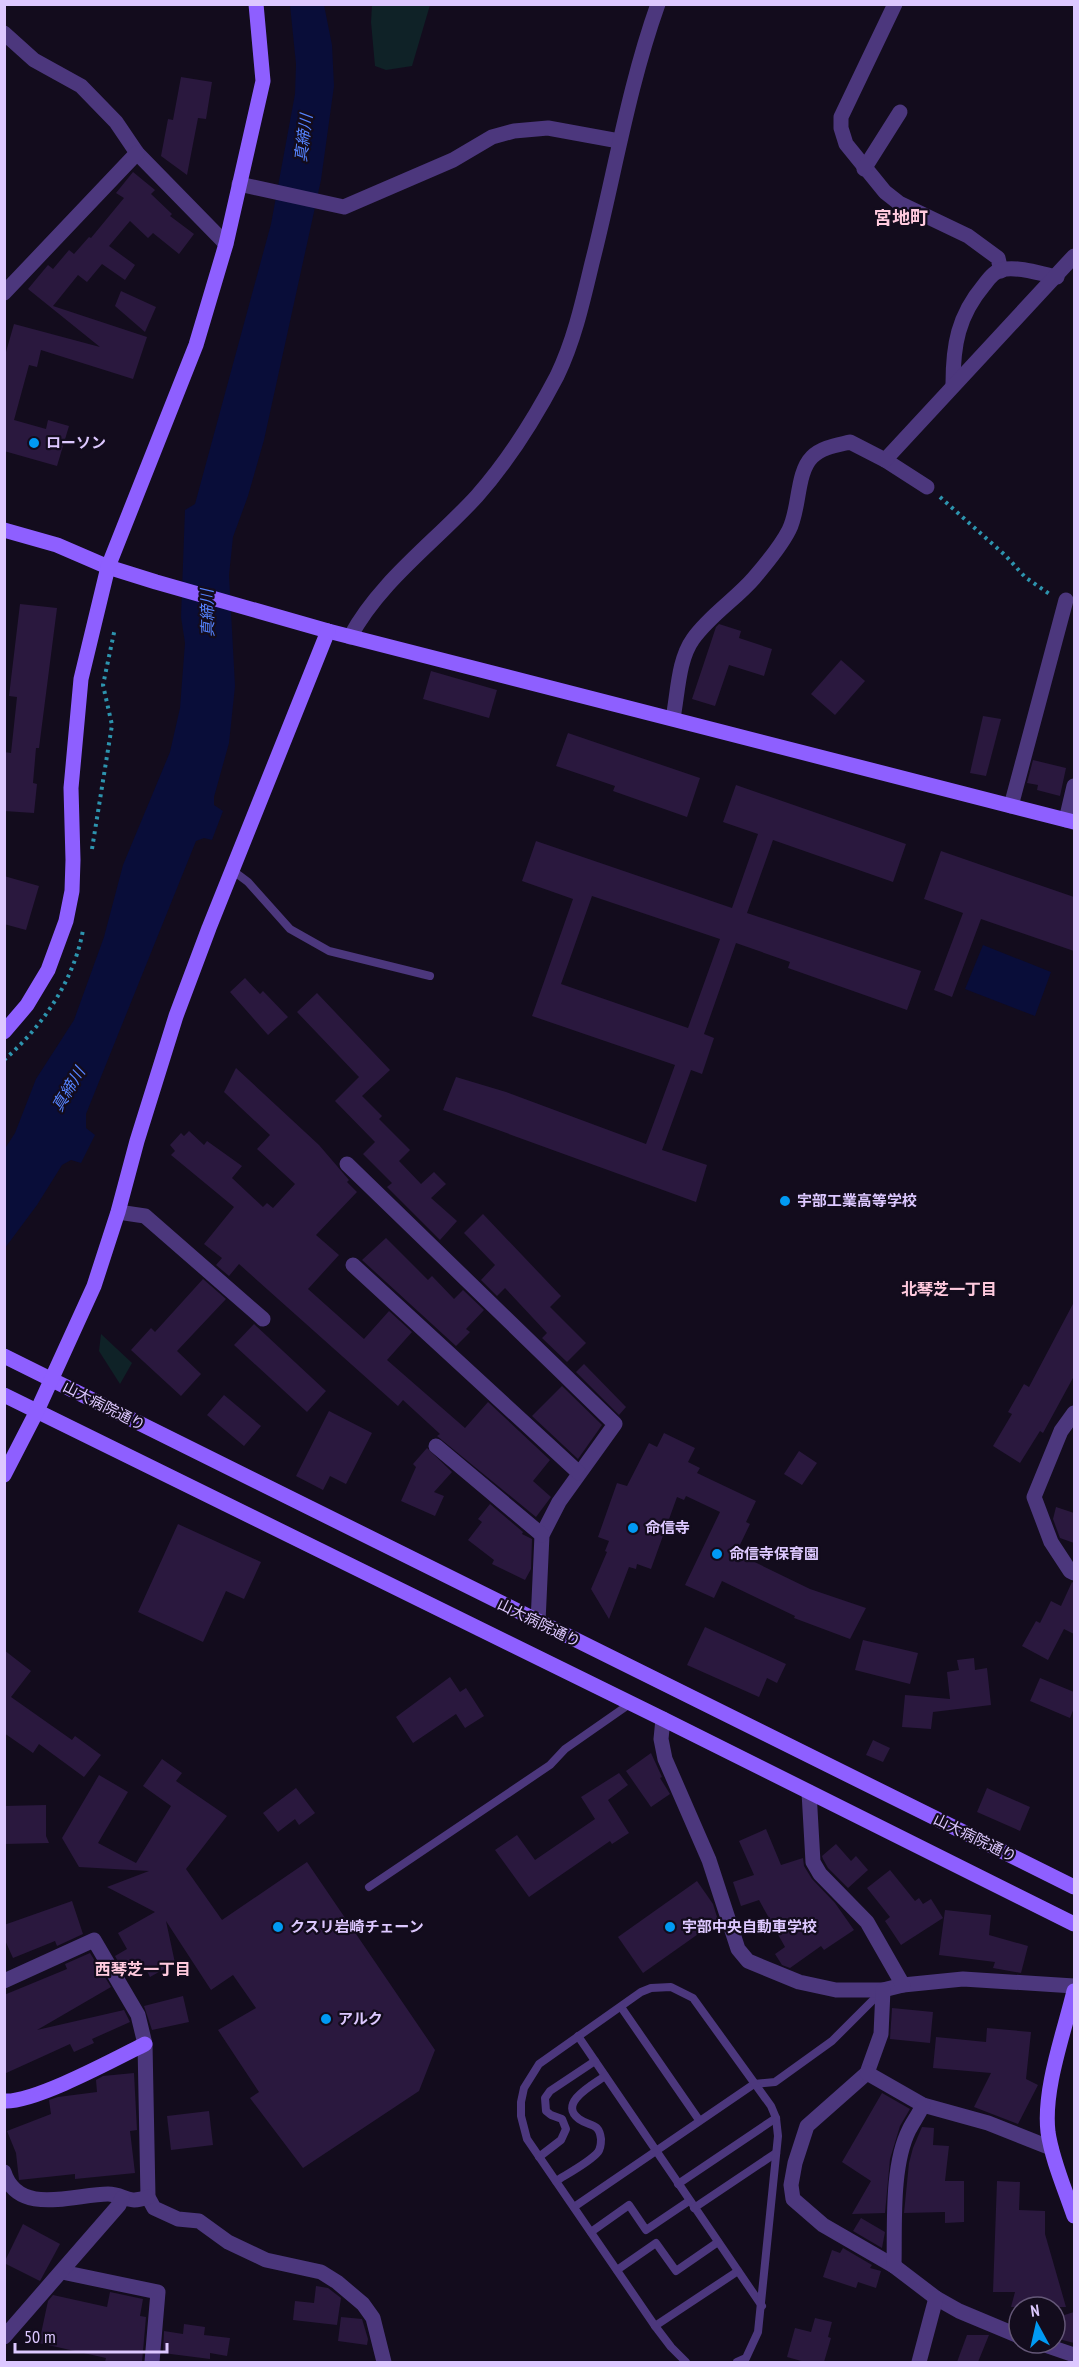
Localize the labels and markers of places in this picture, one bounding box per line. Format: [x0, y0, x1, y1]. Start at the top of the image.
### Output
place label: ローソン [46, 433, 106, 452]
marker: ローソン [27, 436, 41, 450]
place label: 宇部工業高等学校 [797, 1191, 917, 1210]
marker: 宇部工業高等学校 [778, 1194, 792, 1208]
place label: 命信寺 [645, 1518, 690, 1537]
marker: 命信寺 [626, 1521, 640, 1535]
place label: 命信寺保育園 [729, 1544, 819, 1563]
marker: 命信寺保育園 [710, 1547, 724, 1561]
place label: クスリ岩崎チェーン [290, 1917, 424, 1936]
place label: 宇部中央自動車学校 [682, 1917, 817, 1936]
marker: クスリ岩崎チェーン [271, 1920, 285, 1934]
marker: 宇部中央自動車学校 [663, 1920, 677, 1934]
place label: アルク [338, 2009, 383, 2028]
marker: アルク [319, 2012, 333, 2026]

